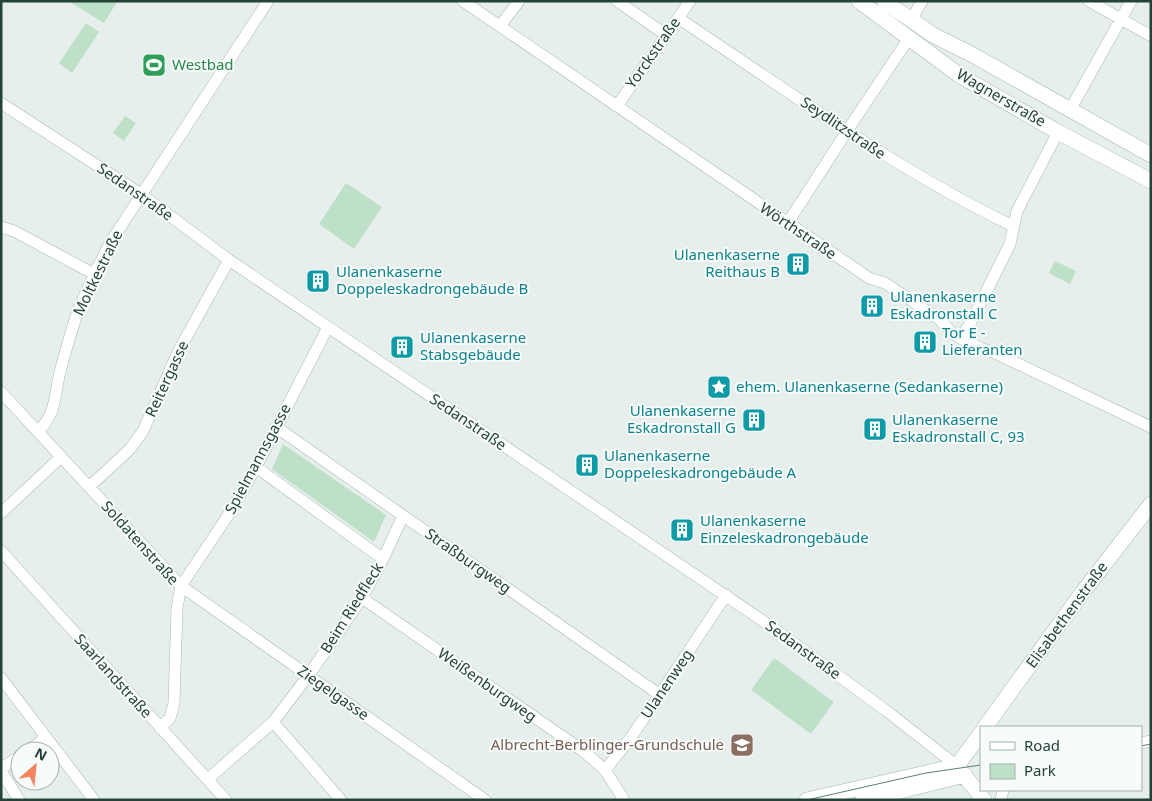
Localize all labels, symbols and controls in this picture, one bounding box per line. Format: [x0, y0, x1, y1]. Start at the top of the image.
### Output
street label: Yorckstraße [620, 13, 684, 92]
sports icon: Westbad [141, 52, 167, 78]
place label: Westbad [172, 54, 234, 74]
street label: Wagnerstraße [953, 63, 1050, 131]
street label: Seydlitzstraße [797, 91, 890, 163]
street label: Sedanstraße [94, 158, 178, 225]
street label: Wörthstraße [756, 197, 841, 263]
street label: Moltkestraße [68, 226, 127, 319]
place label: Ulanenkaserne Reithaus B [674, 244, 780, 281]
building icon: Ulanenkaserne Reithaus B [785, 251, 811, 277]
place label: Ulanenkaserne Doppeleskadrongebäude B [336, 261, 528, 298]
building icon: Ulanenkaserne Doppeleskadrongebäude B [305, 268, 331, 294]
place label: Ulanenkaserne Eskadronstall C [890, 286, 998, 323]
building icon: Ulanenkaserne Eskadronstall C [859, 293, 885, 319]
place label: Tor E - Lieferanten [942, 322, 1023, 359]
place label: Ulanenkaserne Stabsgebäude [420, 327, 526, 364]
building icon: Tor E - Lieferanten [912, 329, 938, 355]
building icon: Ulanenkaserne Stabsgebäude [389, 334, 415, 360]
street label: Reitergasse [140, 337, 192, 420]
place icon: ehem. Ulanenkaserne (Sedankaserne) [706, 374, 732, 400]
place label: ehem. Ulanenkaserne (Sedankaserne) [736, 376, 1003, 396]
street label: Sedanstraße [426, 388, 511, 454]
street label: Spielmannsgasse [220, 400, 295, 517]
place label: Ulanenkaserne Eskadronstall G [627, 400, 736, 437]
building icon: Ulanenkaserne Eskadronstall G [741, 407, 767, 433]
place label: Ulanenkaserne Eskadronstall C, 93 [892, 409, 1025, 446]
building icon: Ulanenkaserne Eskadronstall C, 93 [862, 416, 888, 442]
place label: Ulanenkaserne Doppeleskadrongebäude A [604, 445, 797, 482]
building icon: Ulanenkaserne Doppeleskadrongebäude A [574, 452, 600, 478]
street label: Soldatenstraße [98, 496, 184, 589]
place label: Ulanenkaserne Einzeleskadrongebäude [700, 510, 869, 547]
building icon: Ulanenkaserne Einzeleskadrongebäude [669, 517, 695, 543]
street label: Straßburgweg [422, 523, 516, 597]
street label: Elisabethenstraße [1021, 557, 1111, 672]
street label: Beim Riedfleck [315, 558, 387, 657]
street label: Sedanstraße [762, 615, 845, 683]
street label: Saarlandstraße [71, 629, 157, 722]
street label: Weißenburgweg [434, 643, 541, 726]
street label: Ulanenweg [636, 645, 697, 722]
street label: Ziegelgasse [294, 660, 373, 724]
legend [980, 726, 1142, 791]
school or university icon: Albrecht-Berblinger-Grundschule [729, 732, 755, 758]
place label: Albrecht-Berblinger-Grundschule [491, 734, 724, 754]
text: Road [1024, 735, 1060, 755]
north arrow [10, 741, 60, 791]
text: N [32, 743, 51, 765]
text: Park [1024, 760, 1056, 780]

